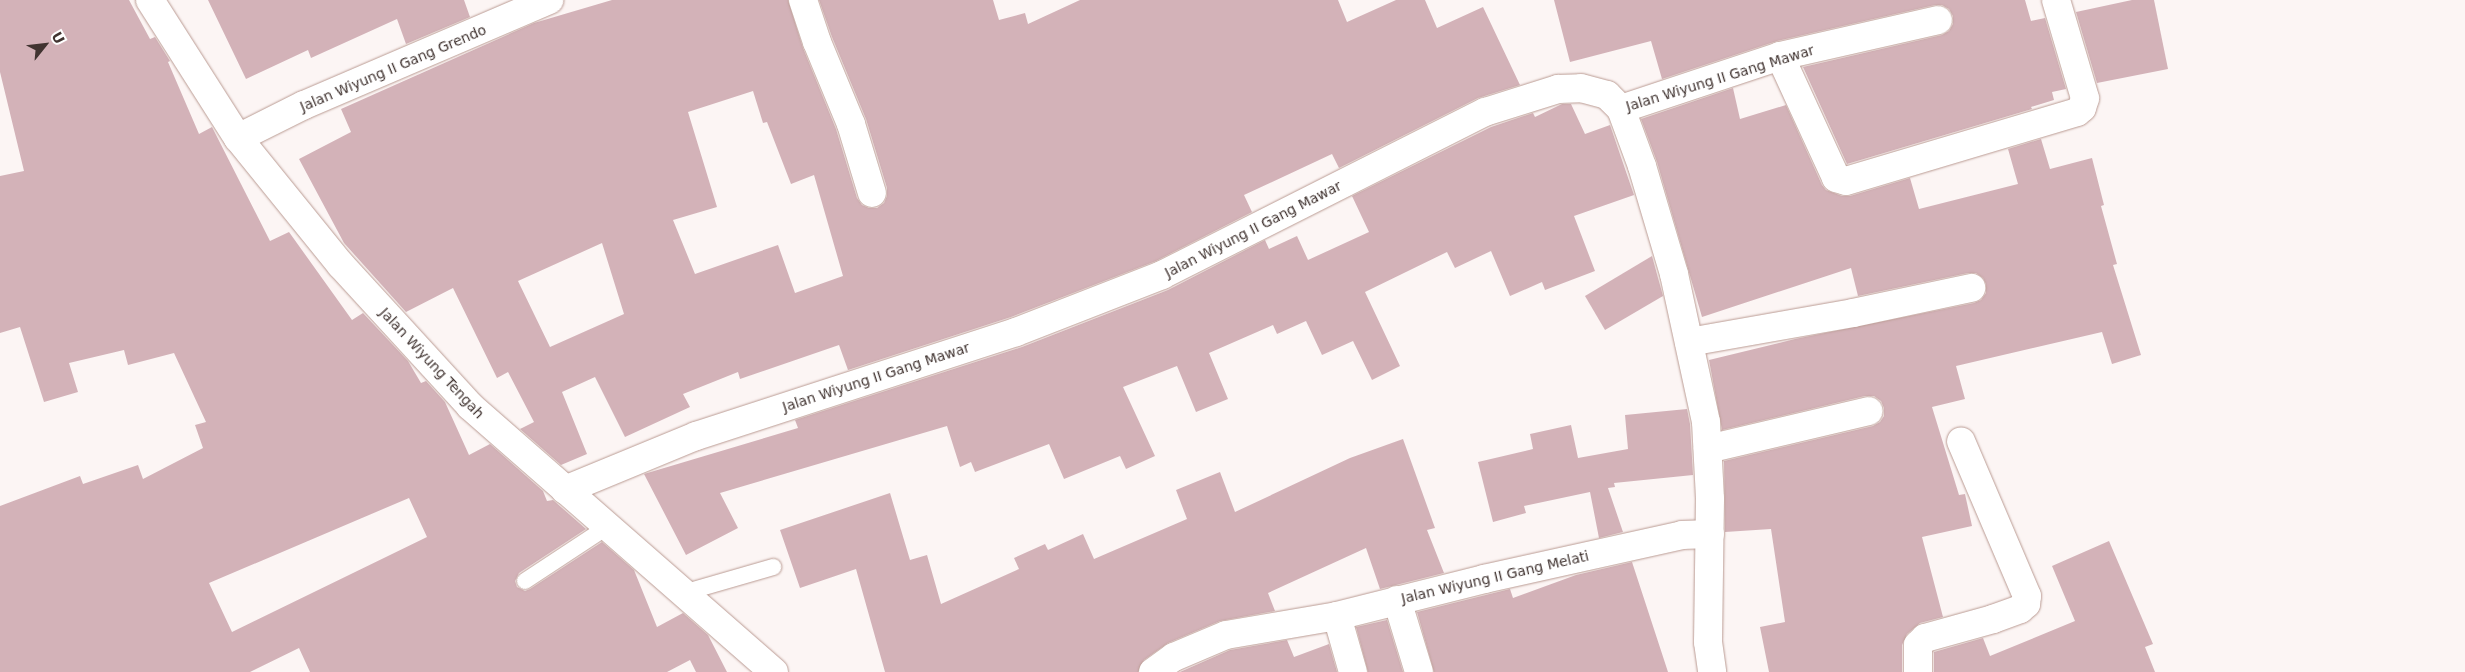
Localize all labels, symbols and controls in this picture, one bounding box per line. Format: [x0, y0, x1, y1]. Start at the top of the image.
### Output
north arrow [20, 20, 70, 70]
street label: Jalan Wiyung II Gang Grendo [297, 21, 489, 115]
text: U [48, 29, 68, 47]
street label: Jalan Wiyung II Gang Mawar [1624, 41, 1816, 115]
street label: Jalan Wiyung II Gang Mawar [1162, 177, 1344, 281]
street label: Jalan Wiyung Tengah [376, 304, 488, 422]
street label: Jalan Wiyung II Gang Mawar [780, 339, 972, 415]
street label: Jalan Wiyung II Gang Melati [1399, 547, 1591, 607]

